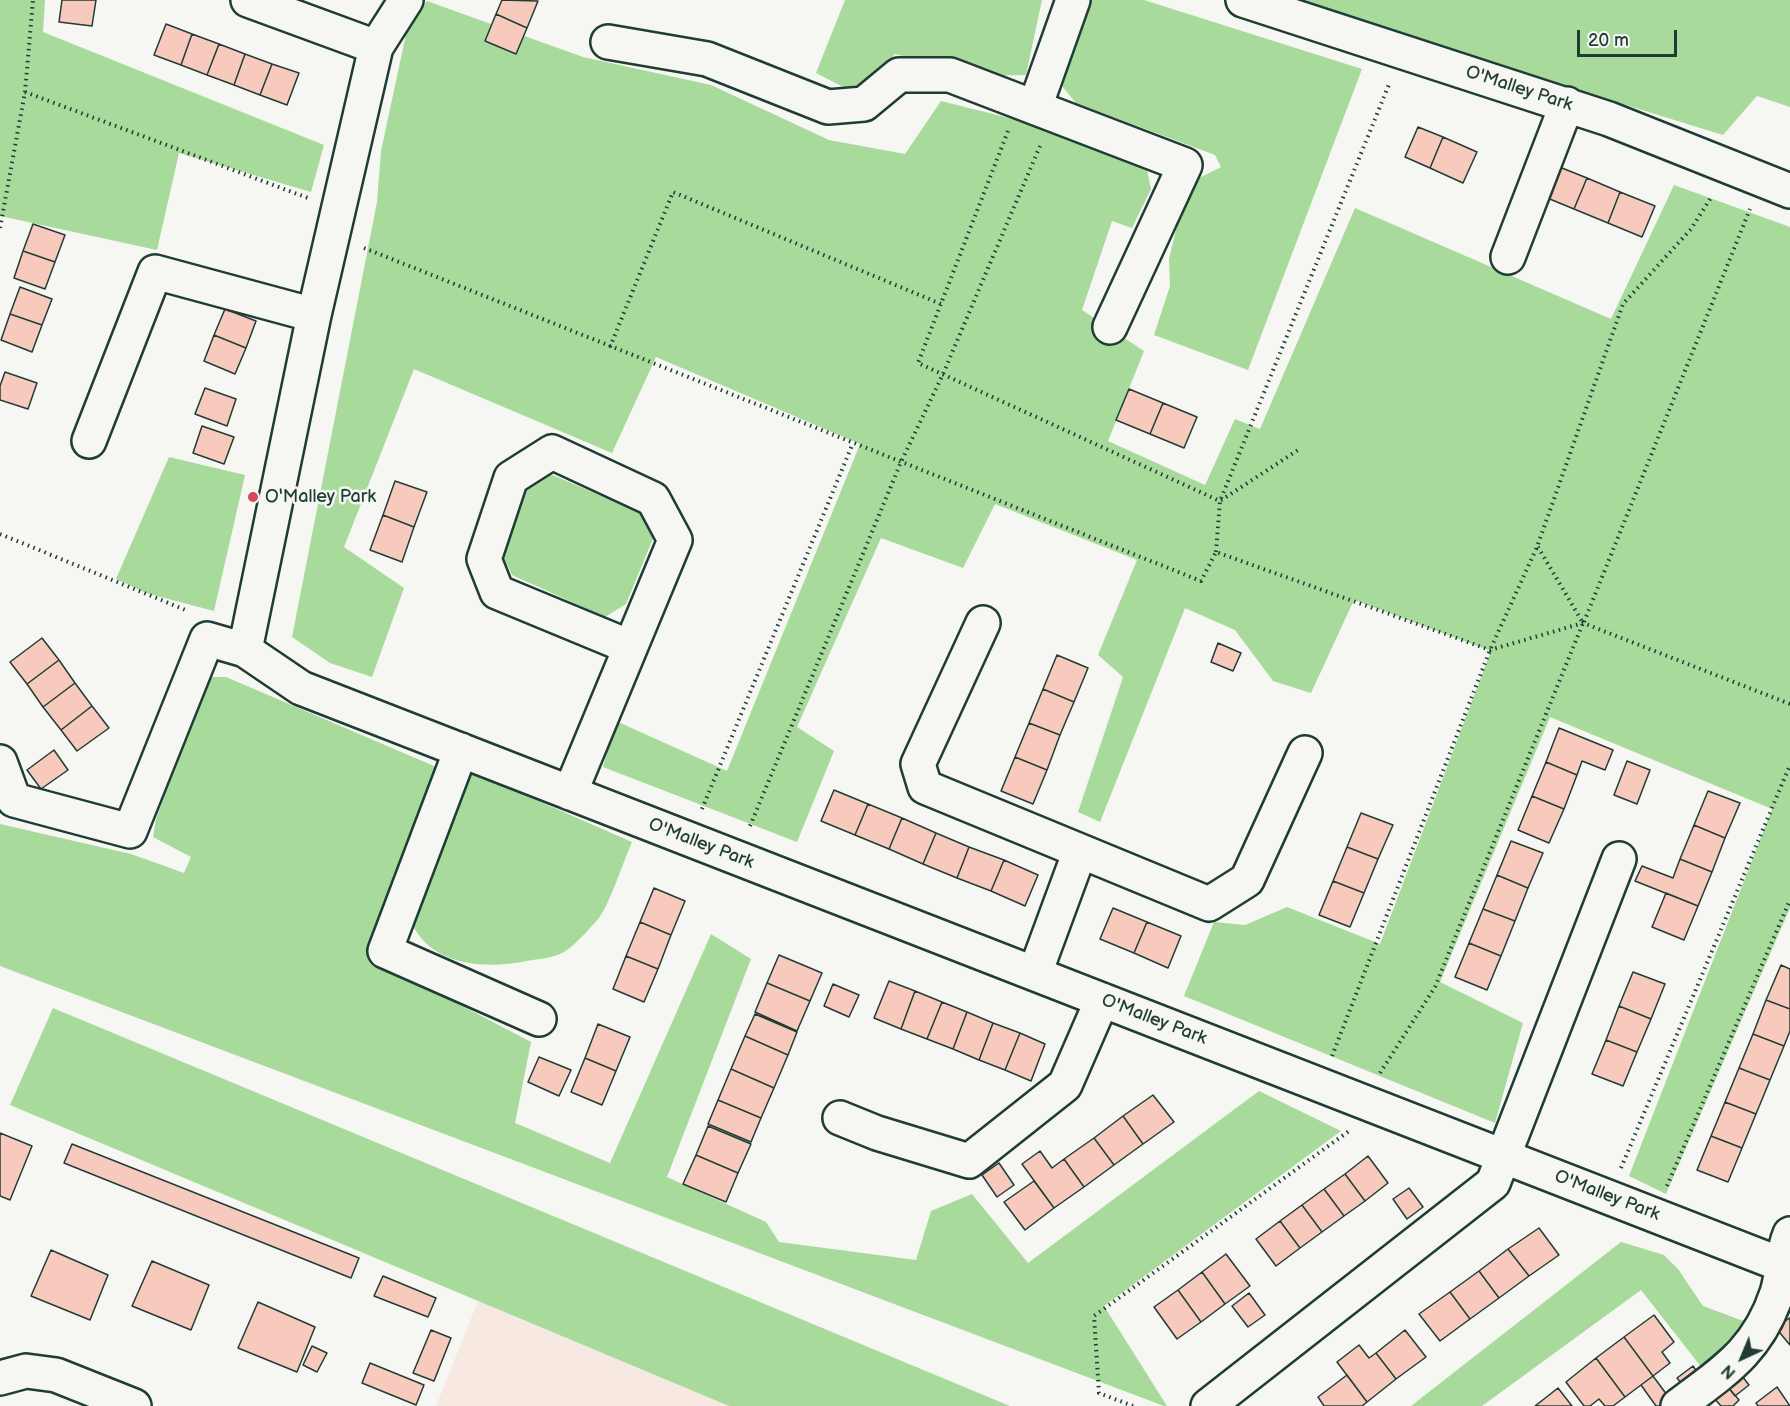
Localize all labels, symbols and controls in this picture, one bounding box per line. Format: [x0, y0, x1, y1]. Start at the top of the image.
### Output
scale bar [1580, 18, 1680, 56]
text: 20 m [1588, 30, 1629, 51]
street label: O'Malley Park [1463, 62, 1575, 116]
place label: O'Malley Park [265, 486, 376, 508]
marker: O'Malley Park [246, 490, 260, 504]
street label: O'Malley Park [645, 814, 757, 874]
street label: O'Malley Park [1098, 990, 1210, 1050]
street label: O'Malley Park [1551, 1166, 1663, 1226]
north arrow [1712, 1328, 1772, 1388]
text: N [1718, 1360, 1740, 1382]

